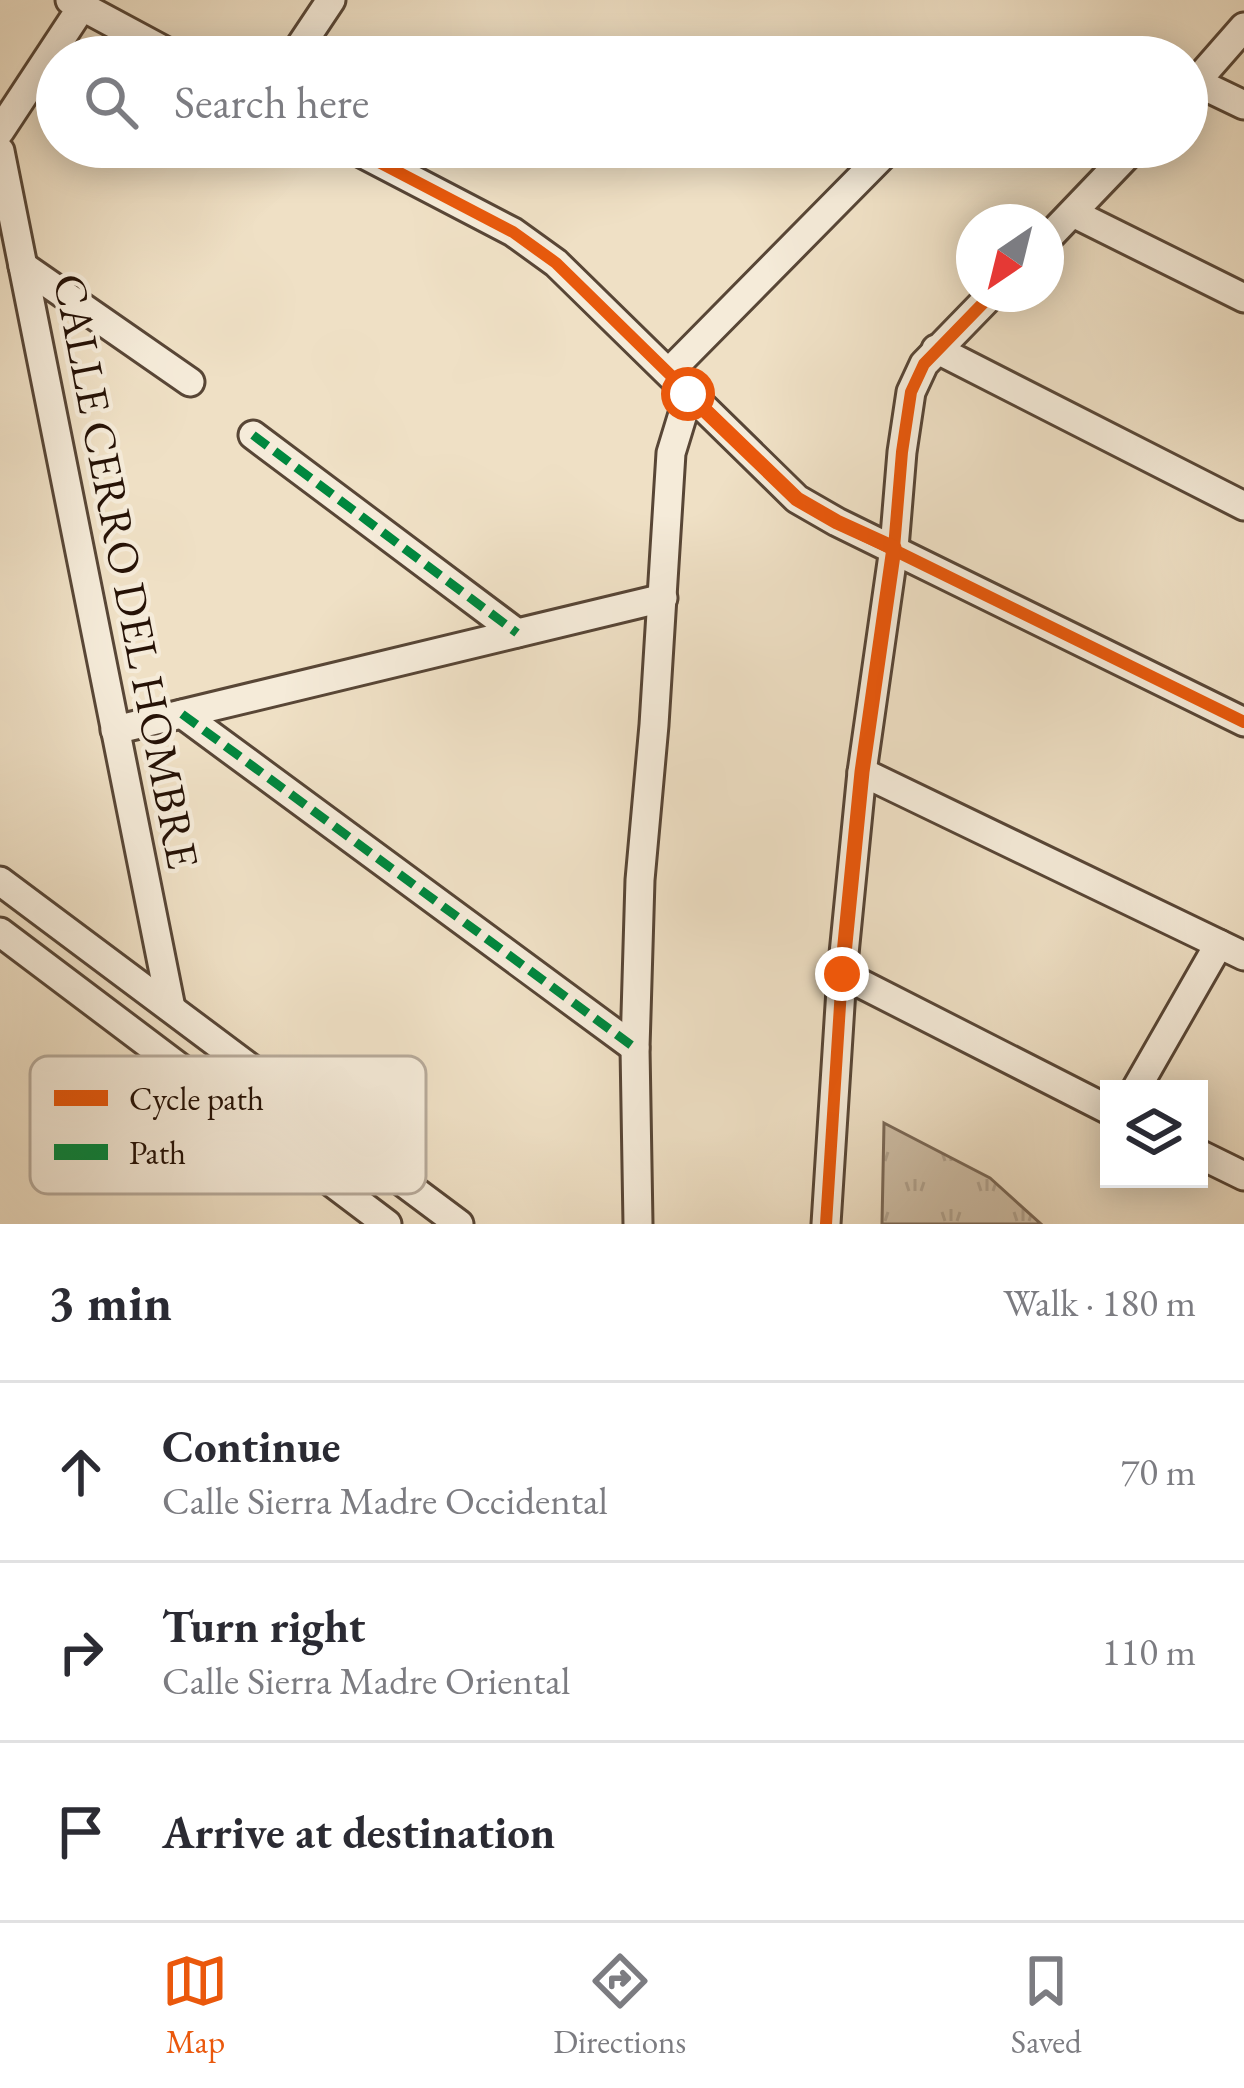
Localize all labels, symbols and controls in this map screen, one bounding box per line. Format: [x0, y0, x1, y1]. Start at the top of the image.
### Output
search box [36, 36, 1208, 168]
icon: search [78, 69, 144, 135]
text: Search here [174, 73, 369, 131]
north arrow [956, 204, 1064, 312]
street label: CALLE CERRO DEL HOMBRE [41, 269, 213, 873]
route start [661, 367, 715, 421]
route end [815, 947, 869, 1001]
legend [30, 1056, 426, 1194]
text: Cycle path [129, 1077, 264, 1120]
map controls [1100, 1080, 1208, 1188]
button: layers [1100, 1080, 1208, 1188]
text: Path [129, 1131, 186, 1174]
text: 3 min [48, 1269, 172, 1335]
text: Walk · 180 m [1003, 1277, 1196, 1328]
text: Continue [162, 1417, 340, 1475]
icon: ahead [48, 1439, 114, 1505]
text: 70 m [1120, 1446, 1196, 1497]
text: Calle Sierra Madre Occidental [162, 1475, 608, 1526]
text: Turn right [162, 1597, 365, 1655]
icon: right [48, 1619, 114, 1685]
text: 110 m [1102, 1626, 1196, 1677]
text: Calle Sierra Madre Oriental [162, 1655, 570, 1706]
icon: arrive [48, 1799, 114, 1865]
text: Arrive at destination [162, 1803, 555, 1861]
tab: Map [162, 1948, 228, 2063]
tab: Directions [553, 1948, 686, 2063]
tab: Saved [1011, 1948, 1082, 2063]

